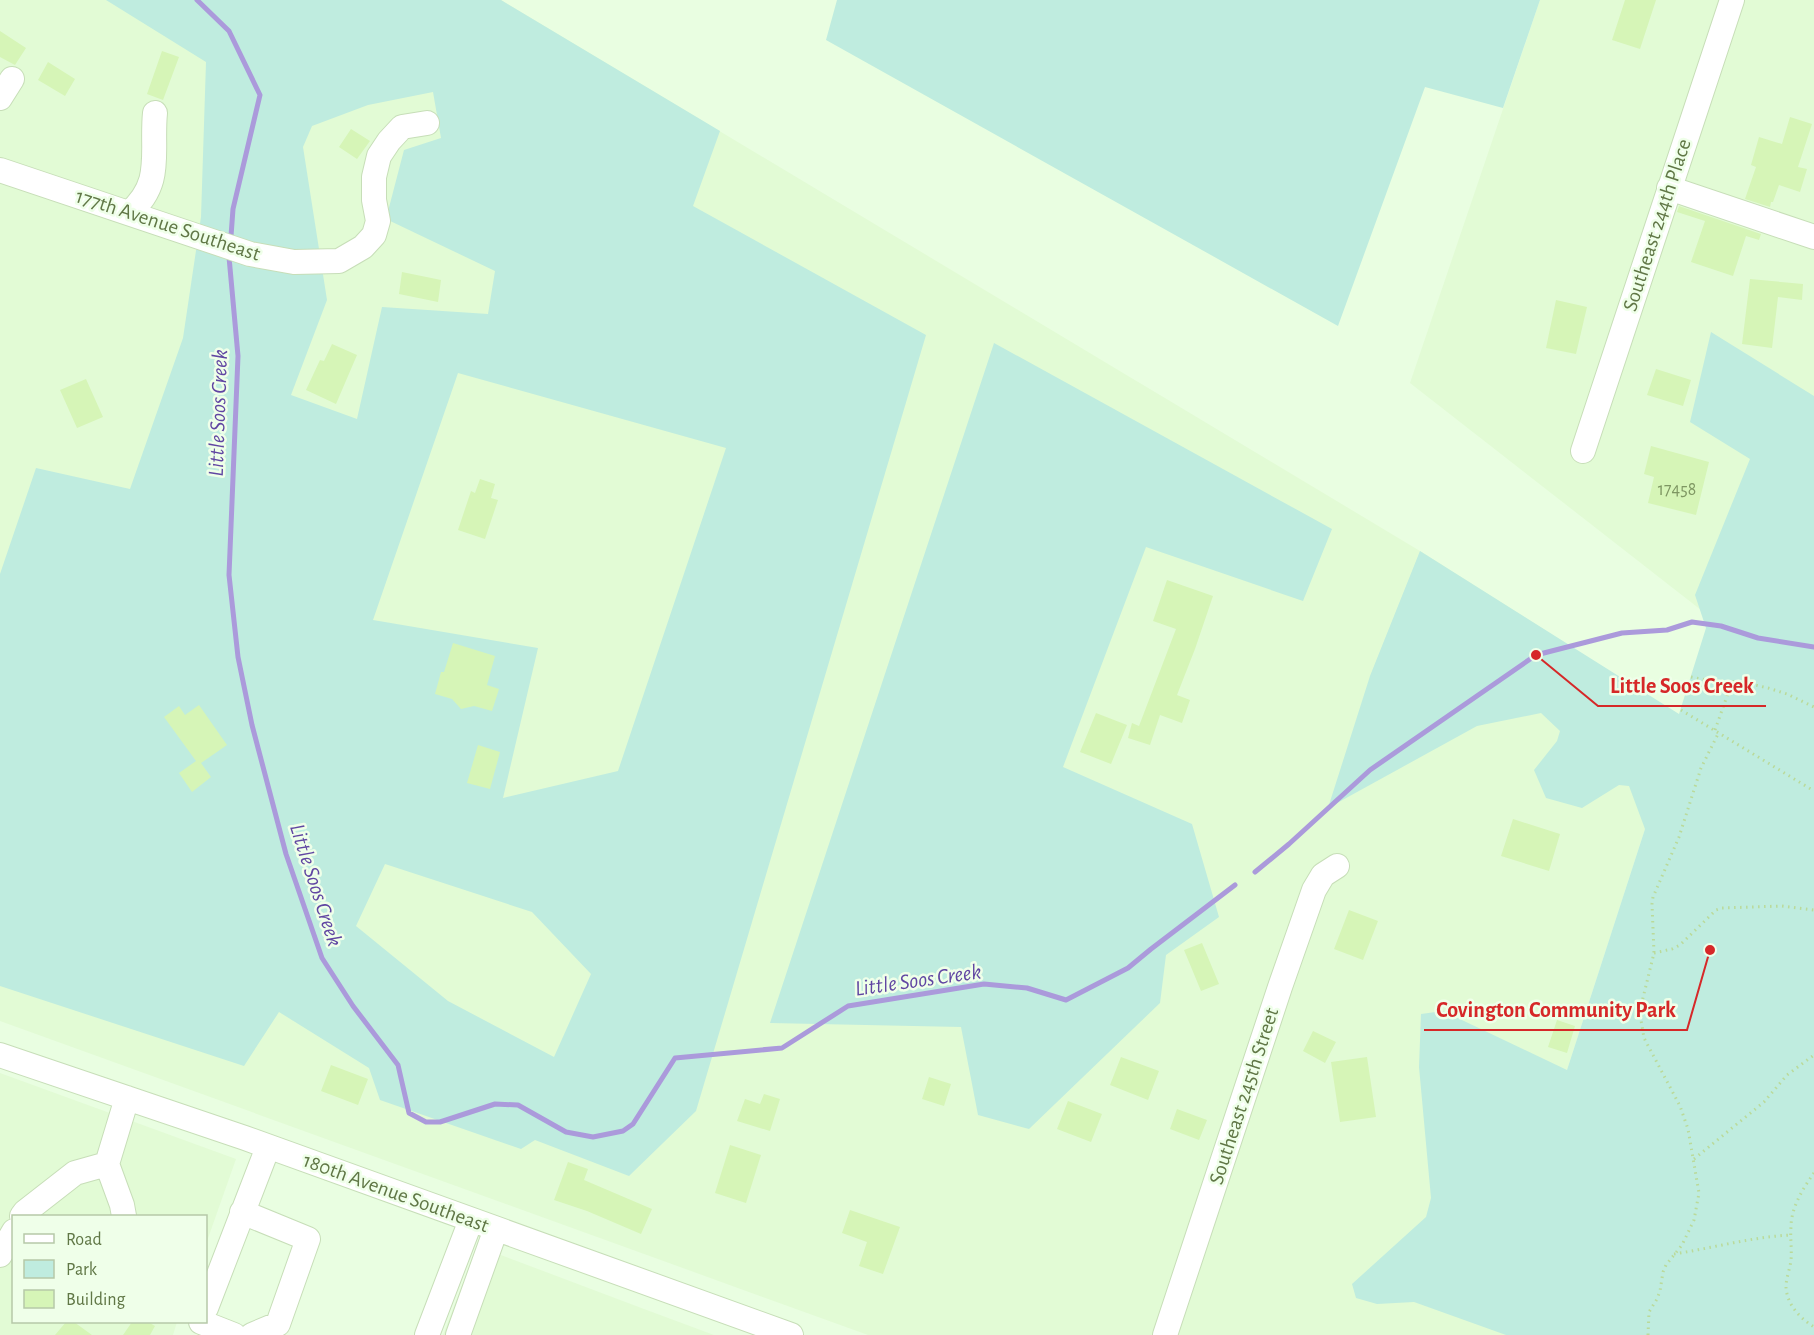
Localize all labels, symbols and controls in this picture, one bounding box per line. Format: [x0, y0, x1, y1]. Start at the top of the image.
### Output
street label: Southeast 244th Place [1619, 136, 1695, 314]
street label: 177th Avenue Southeast [73, 185, 263, 265]
water label: Little Soos Creek [205, 349, 231, 477]
house number: 17458 [1658, 481, 1696, 499]
callout: Little Soos Creek [1598, 666, 1766, 706]
text: Little Soos Creek [1610, 675, 1754, 697]
water label: Little Soos Creek [286, 821, 346, 949]
water label: Little Soos Creek [853, 960, 983, 1000]
callout: Covington Community Park [1424, 990, 1687, 1030]
text: Covington Community Park [1436, 999, 1676, 1022]
street label: Southeast 245th Street [1206, 1005, 1283, 1187]
street label: 180th Avenue Southeast [300, 1150, 492, 1236]
legend [12, 1215, 207, 1323]
text: Road [66, 1231, 102, 1249]
text: Park [66, 1261, 98, 1279]
text: Building [66, 1291, 126, 1309]

